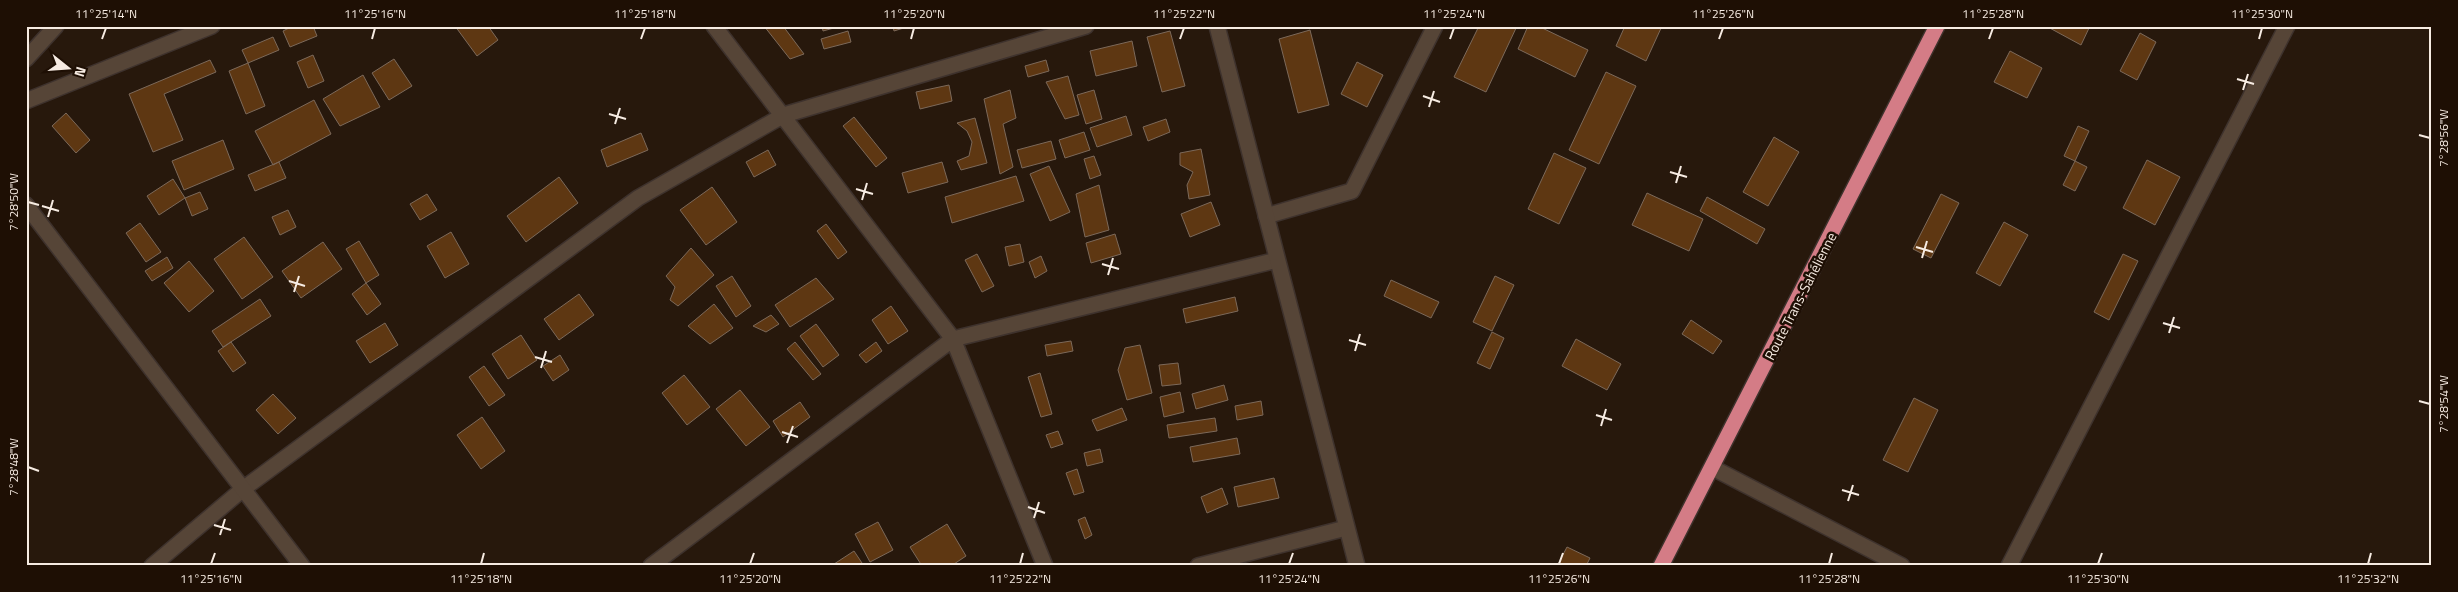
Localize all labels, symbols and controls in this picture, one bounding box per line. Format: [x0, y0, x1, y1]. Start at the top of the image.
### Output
text: 11°25'14"N [75, 4, 137, 23]
text: 11°25'16"N [344, 4, 406, 23]
text: 11°25'18"N [614, 4, 676, 23]
text: 11°25'20"N [883, 4, 945, 23]
text: 11°25'22"N [1153, 4, 1215, 23]
text: 11°25'24"N [1423, 4, 1485, 23]
text: 11°25'26"N [1692, 4, 1754, 23]
text: 11°25'28"N [1962, 4, 2024, 23]
text: 11°25'30"N [2231, 4, 2293, 23]
north arrow [42, 42, 92, 92]
text: N [69, 64, 92, 80]
text: 7°28'56"W [2434, 109, 2453, 167]
text: 7°28'50"W [4, 173, 23, 231]
street label: Route Trans-Sahélienne [1759, 229, 1841, 363]
text: 7°28'54"W [2434, 375, 2453, 433]
text: 7°28'48"W [4, 438, 23, 496]
text: 11°25'16"N [180, 569, 242, 588]
text: 11°25'18"N [450, 569, 512, 588]
text: 11°25'20"N [719, 569, 781, 588]
text: 11°25'22"N [989, 569, 1051, 588]
text: 11°25'24"N [1258, 569, 1320, 588]
text: 11°25'26"N [1528, 569, 1590, 588]
text: 11°25'28"N [1798, 569, 1860, 588]
text: 11°25'30"N [2067, 569, 2129, 588]
text: 11°25'32"N [2337, 569, 2399, 588]

